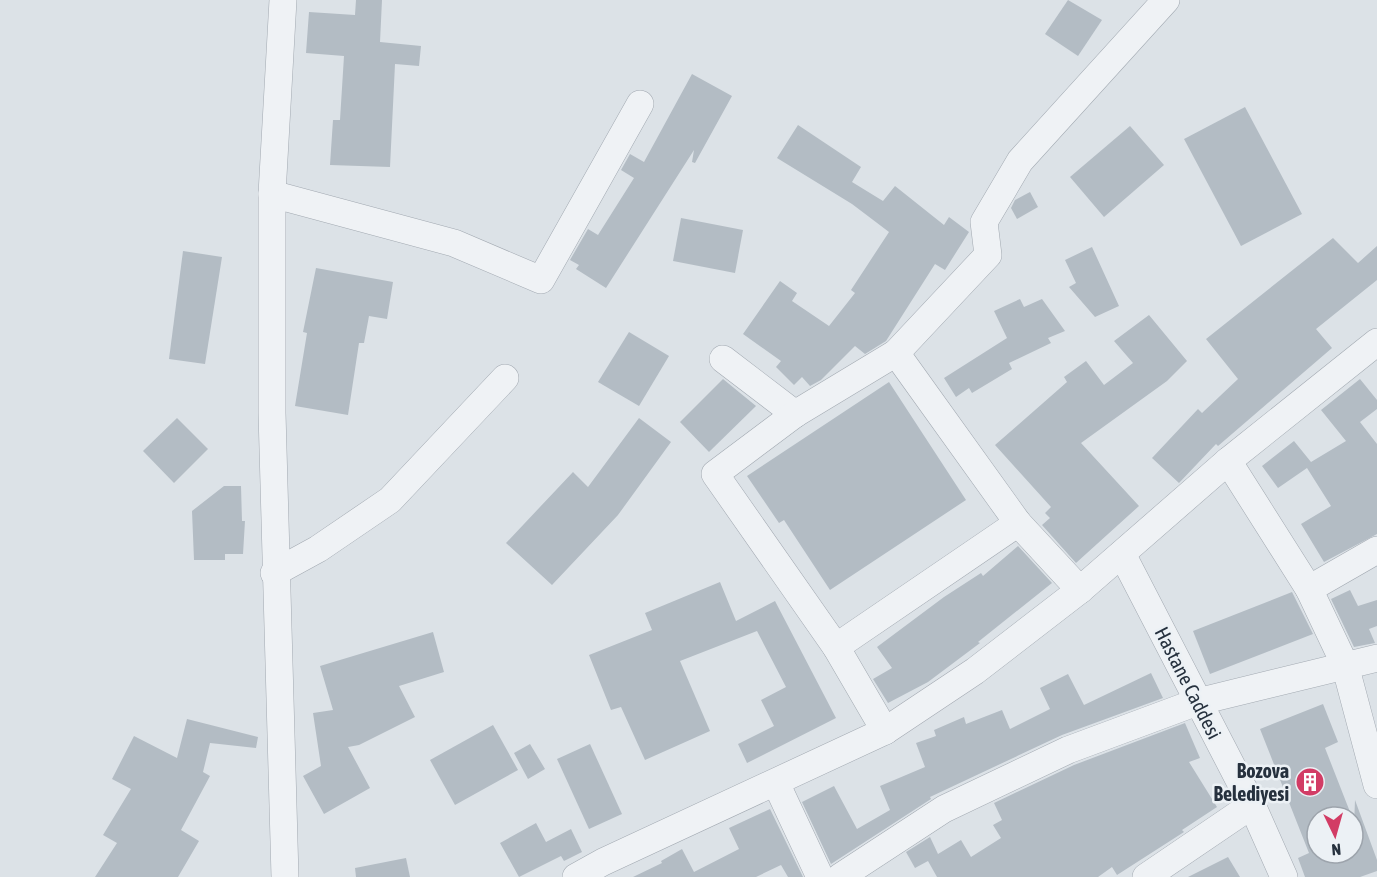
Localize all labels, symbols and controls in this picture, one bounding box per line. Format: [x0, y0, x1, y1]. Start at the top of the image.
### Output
street label: Hastane Caddesi [1150, 623, 1227, 743]
place label: Bozova Belediyesi [1214, 759, 1289, 805]
building icon: Bozova Belediyesi [1294, 766, 1326, 798]
north arrow [1305, 805, 1365, 865]
text: N [1331, 841, 1342, 859]

